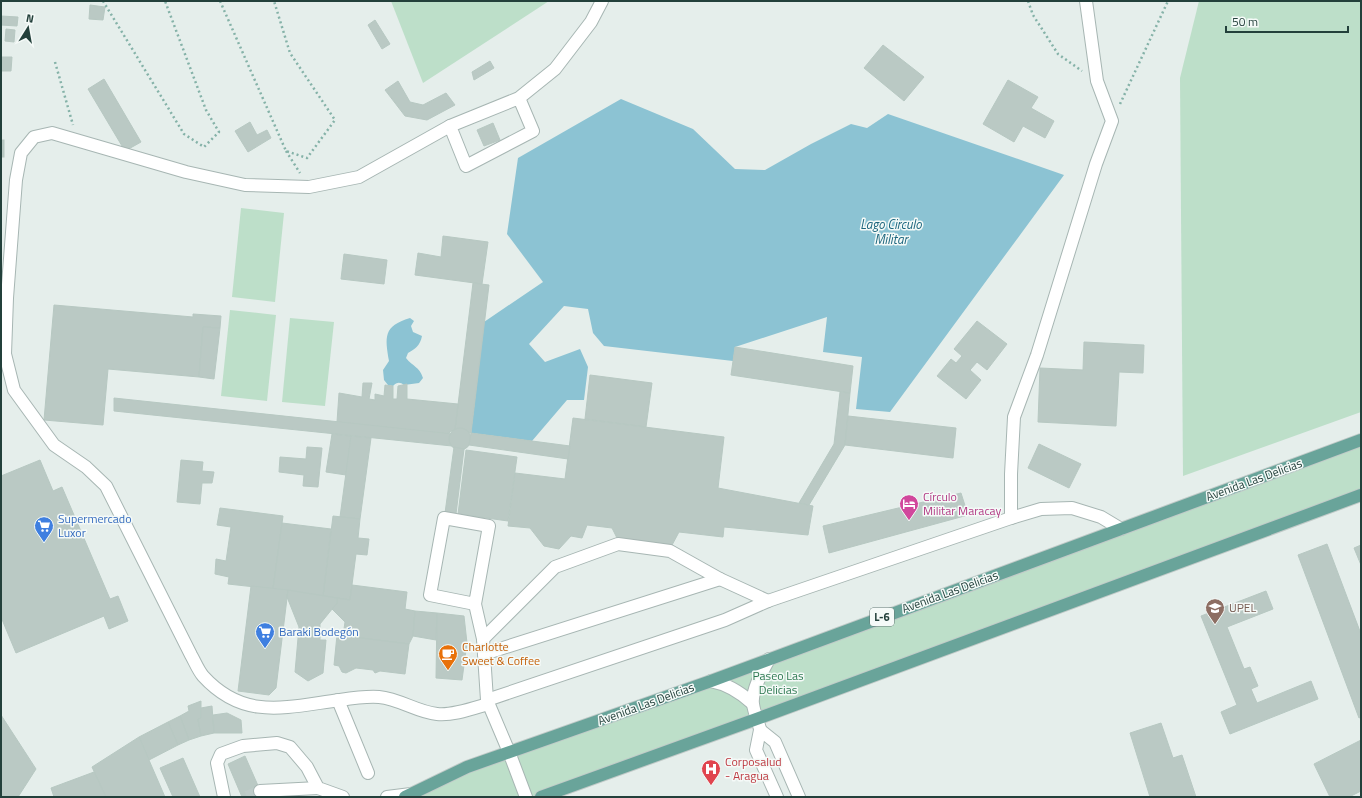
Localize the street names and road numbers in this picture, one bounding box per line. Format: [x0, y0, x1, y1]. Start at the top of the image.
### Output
street label: Avenida Las Delicias [1203, 453, 1305, 506]
street label: Avenida Las Delicias [899, 565, 1001, 618]
road number: L-6 [870, 608, 894, 626]
street label: Avenida Las Delicias [595, 677, 697, 730]

